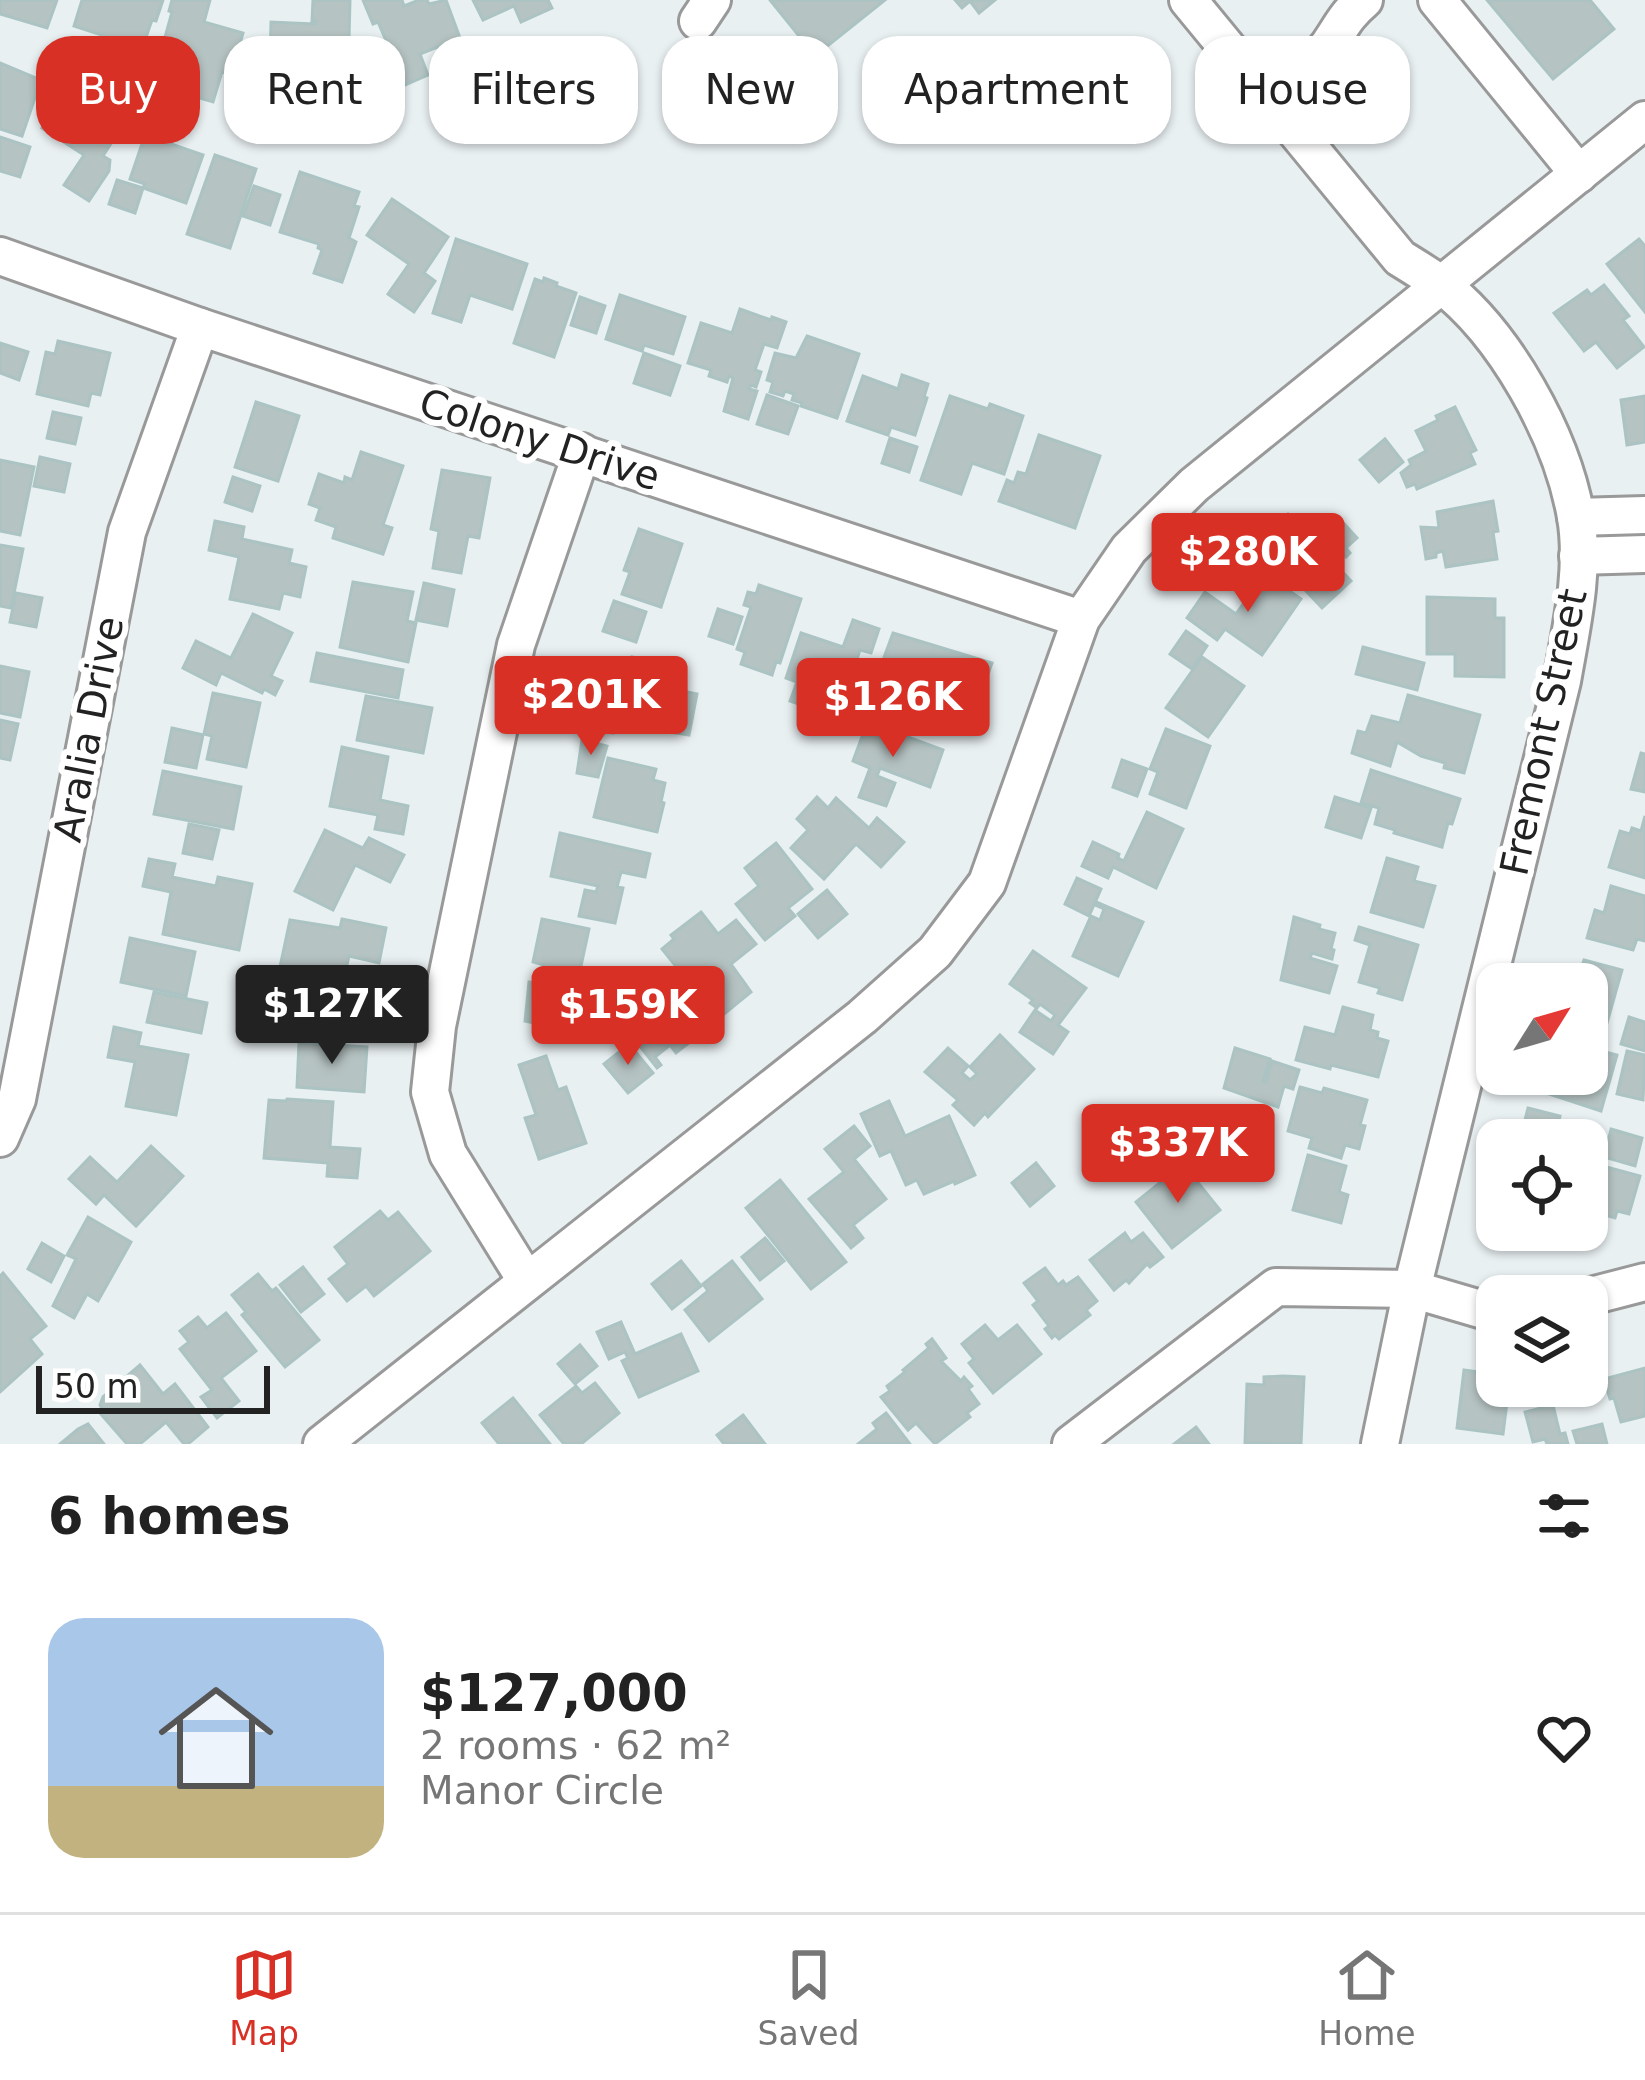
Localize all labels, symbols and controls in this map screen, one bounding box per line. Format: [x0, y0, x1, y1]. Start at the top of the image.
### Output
chip: Buy [36, 36, 200, 144]
chip: Rent [224, 36, 405, 144]
chip: Filters [429, 36, 638, 144]
chip: New [662, 36, 838, 144]
chip: Apartment [862, 36, 1171, 144]
chip: House [1195, 36, 1410, 144]
street label: Colony Drive [414, 379, 666, 499]
pin: $280K [1164, 513, 1332, 615]
text: $280K [1179, 529, 1317, 574]
street label: Fremont Street [1491, 585, 1596, 879]
street label: Aralia Drive [45, 613, 132, 846]
pin: $201K [507, 656, 675, 758]
pin: $126K [809, 658, 977, 760]
text: $201K [522, 672, 660, 717]
text: $126K [824, 674, 962, 719]
north arrow [1476, 963, 1608, 1095]
map controls [1476, 963, 1608, 1407]
pin: $127K [248, 965, 416, 1067]
pin: $159K [544, 966, 712, 1068]
text: $127K [263, 981, 401, 1026]
text: $159K [559, 982, 697, 1027]
pin: $337K [1094, 1104, 1262, 1206]
button: locate [1476, 1119, 1608, 1251]
text: $337K [1109, 1120, 1247, 1165]
button: layers [1476, 1275, 1608, 1407]
scale bar [36, 1360, 270, 1413]
text: 50 m [54, 1367, 139, 1406]
icon: filters [1531, 1483, 1597, 1549]
text: 6 homes [48, 1487, 291, 1546]
text: $127,000 [420, 1664, 688, 1723]
icon: home [144, 1666, 288, 1810]
icon: heart [1531, 1705, 1597, 1771]
text: 2 rooms · 62 m² [420, 1723, 731, 1768]
text: Manor Circle [420, 1768, 664, 1813]
tab: Map [229, 1942, 299, 2053]
tab: Saved [758, 1942, 860, 2053]
tab: Home [1318, 1942, 1416, 2053]

